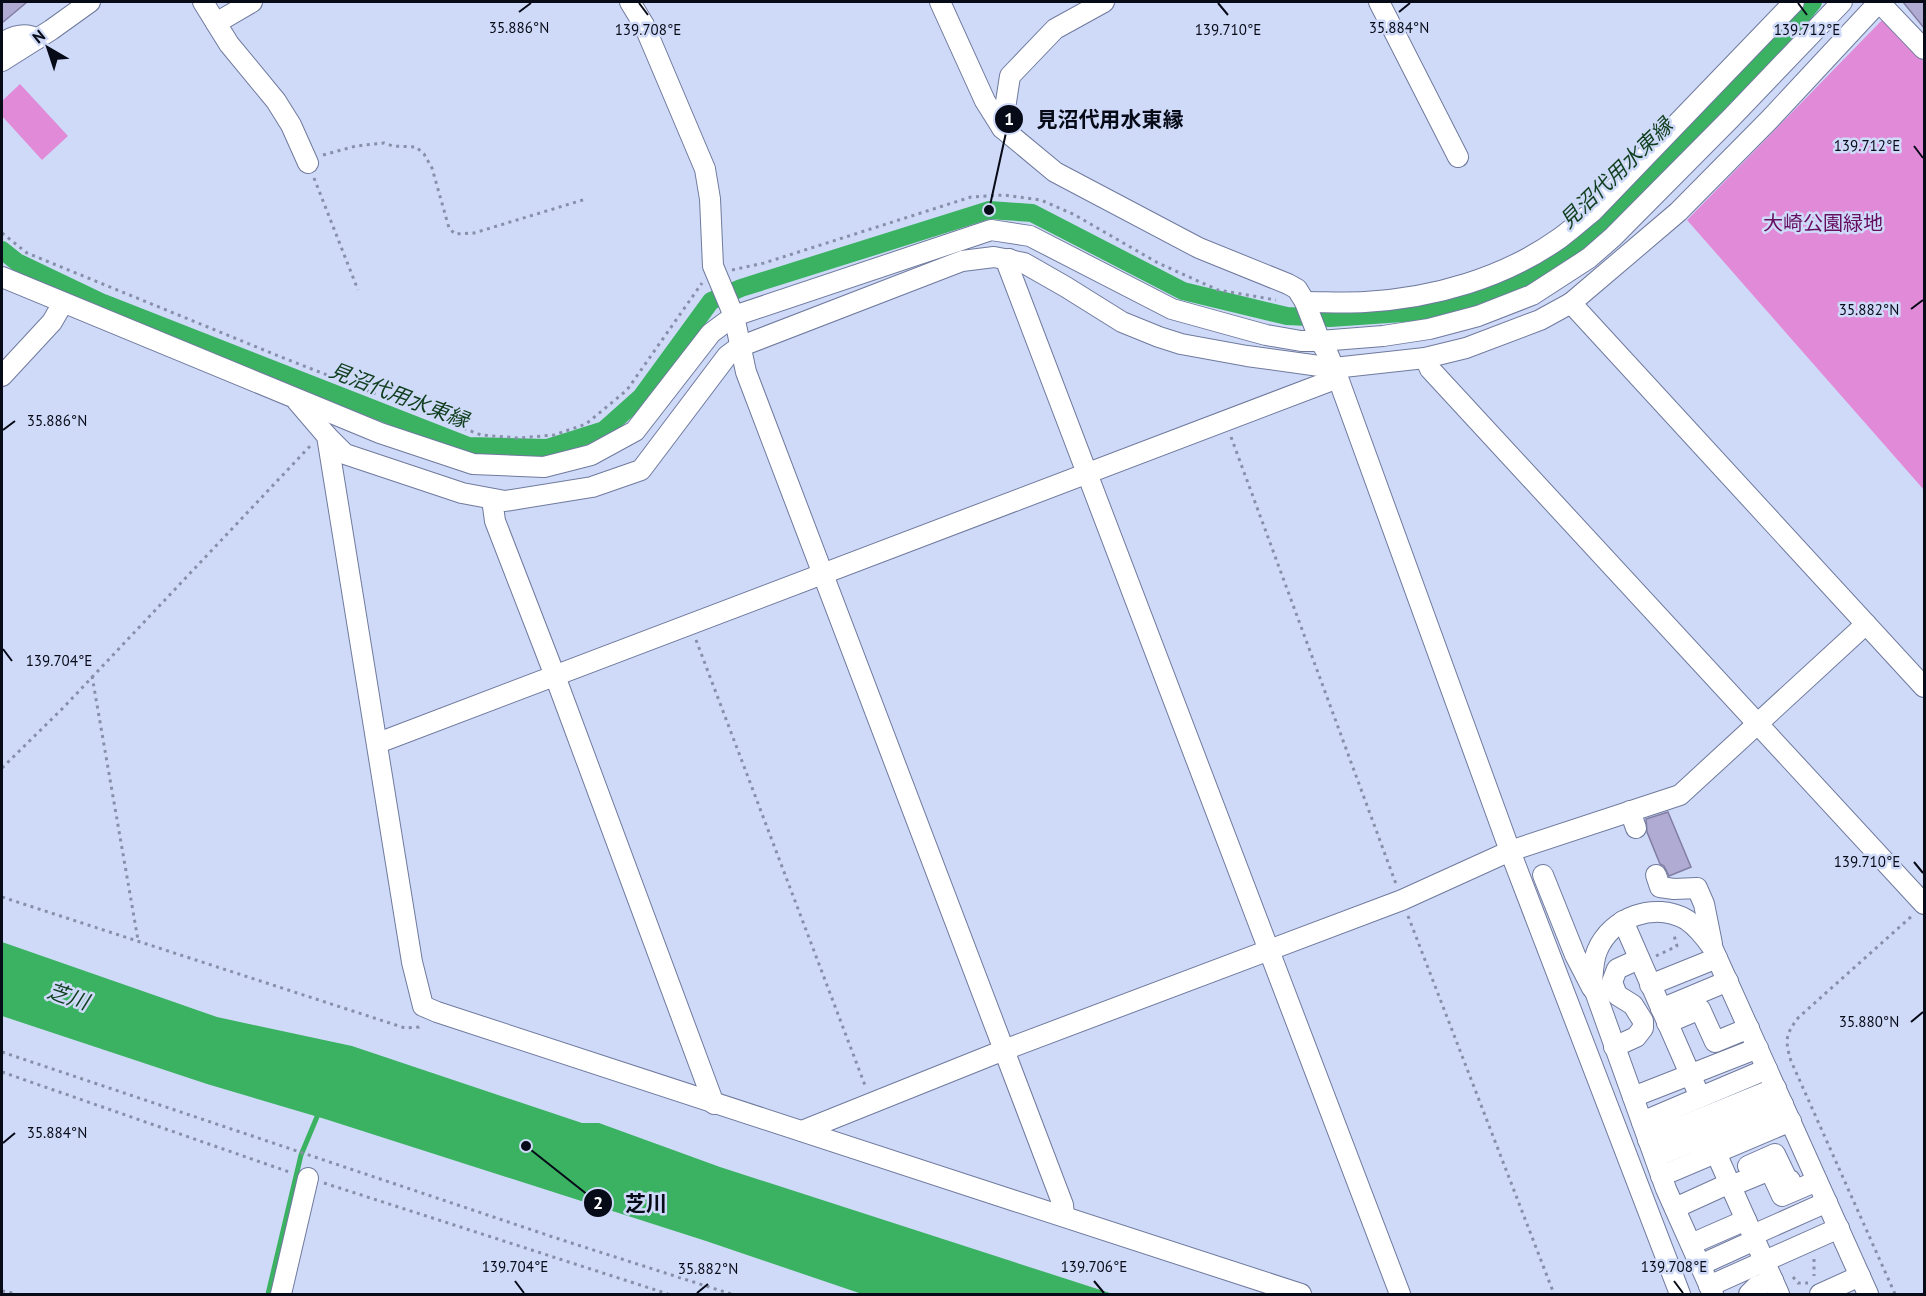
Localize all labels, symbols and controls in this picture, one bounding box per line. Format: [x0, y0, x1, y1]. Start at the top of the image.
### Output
north arrow [18, 18, 78, 78]
text: 35.886°N [489, 18, 549, 37]
text: 35.884°N [1369, 18, 1429, 37]
text: 139.708°E [615, 20, 681, 39]
text: 139.710°E [1195, 20, 1261, 39]
text: 139.712°E [1774, 20, 1840, 39]
text: N [28, 25, 49, 47]
callout: 見沼代用水東縁 [994, 100, 1195, 139]
text: 見沼代用水東縁 [1037, 106, 1184, 133]
text: 1 [1004, 107, 1014, 130]
water label: 見沼代用水東縁 [1554, 111, 1680, 234]
text: 139.712°E [1834, 136, 1900, 155]
park label: 大崎公園緑地 [1763, 210, 1883, 236]
text: 35.882°N [1839, 300, 1899, 319]
water label: 見沼代用水東縁 [326, 356, 474, 435]
text: 35.886°N [27, 411, 87, 430]
text: 139.704°E [26, 651, 92, 670]
text: 139.710°E [1834, 852, 1900, 871]
water label: 芝川 [44, 977, 94, 1016]
text: 35.880°N [1839, 1012, 1899, 1031]
text: 35.884°N [27, 1123, 87, 1142]
callout: 芝川 [583, 1184, 679, 1223]
text: 芝川 [625, 1190, 667, 1217]
text: 2 [593, 1191, 603, 1214]
text: 139.704°E [482, 1257, 548, 1276]
text: 139.706°E [1061, 1257, 1127, 1276]
text: 139.708°E [1641, 1257, 1707, 1276]
text: 35.882°N [678, 1259, 738, 1278]

